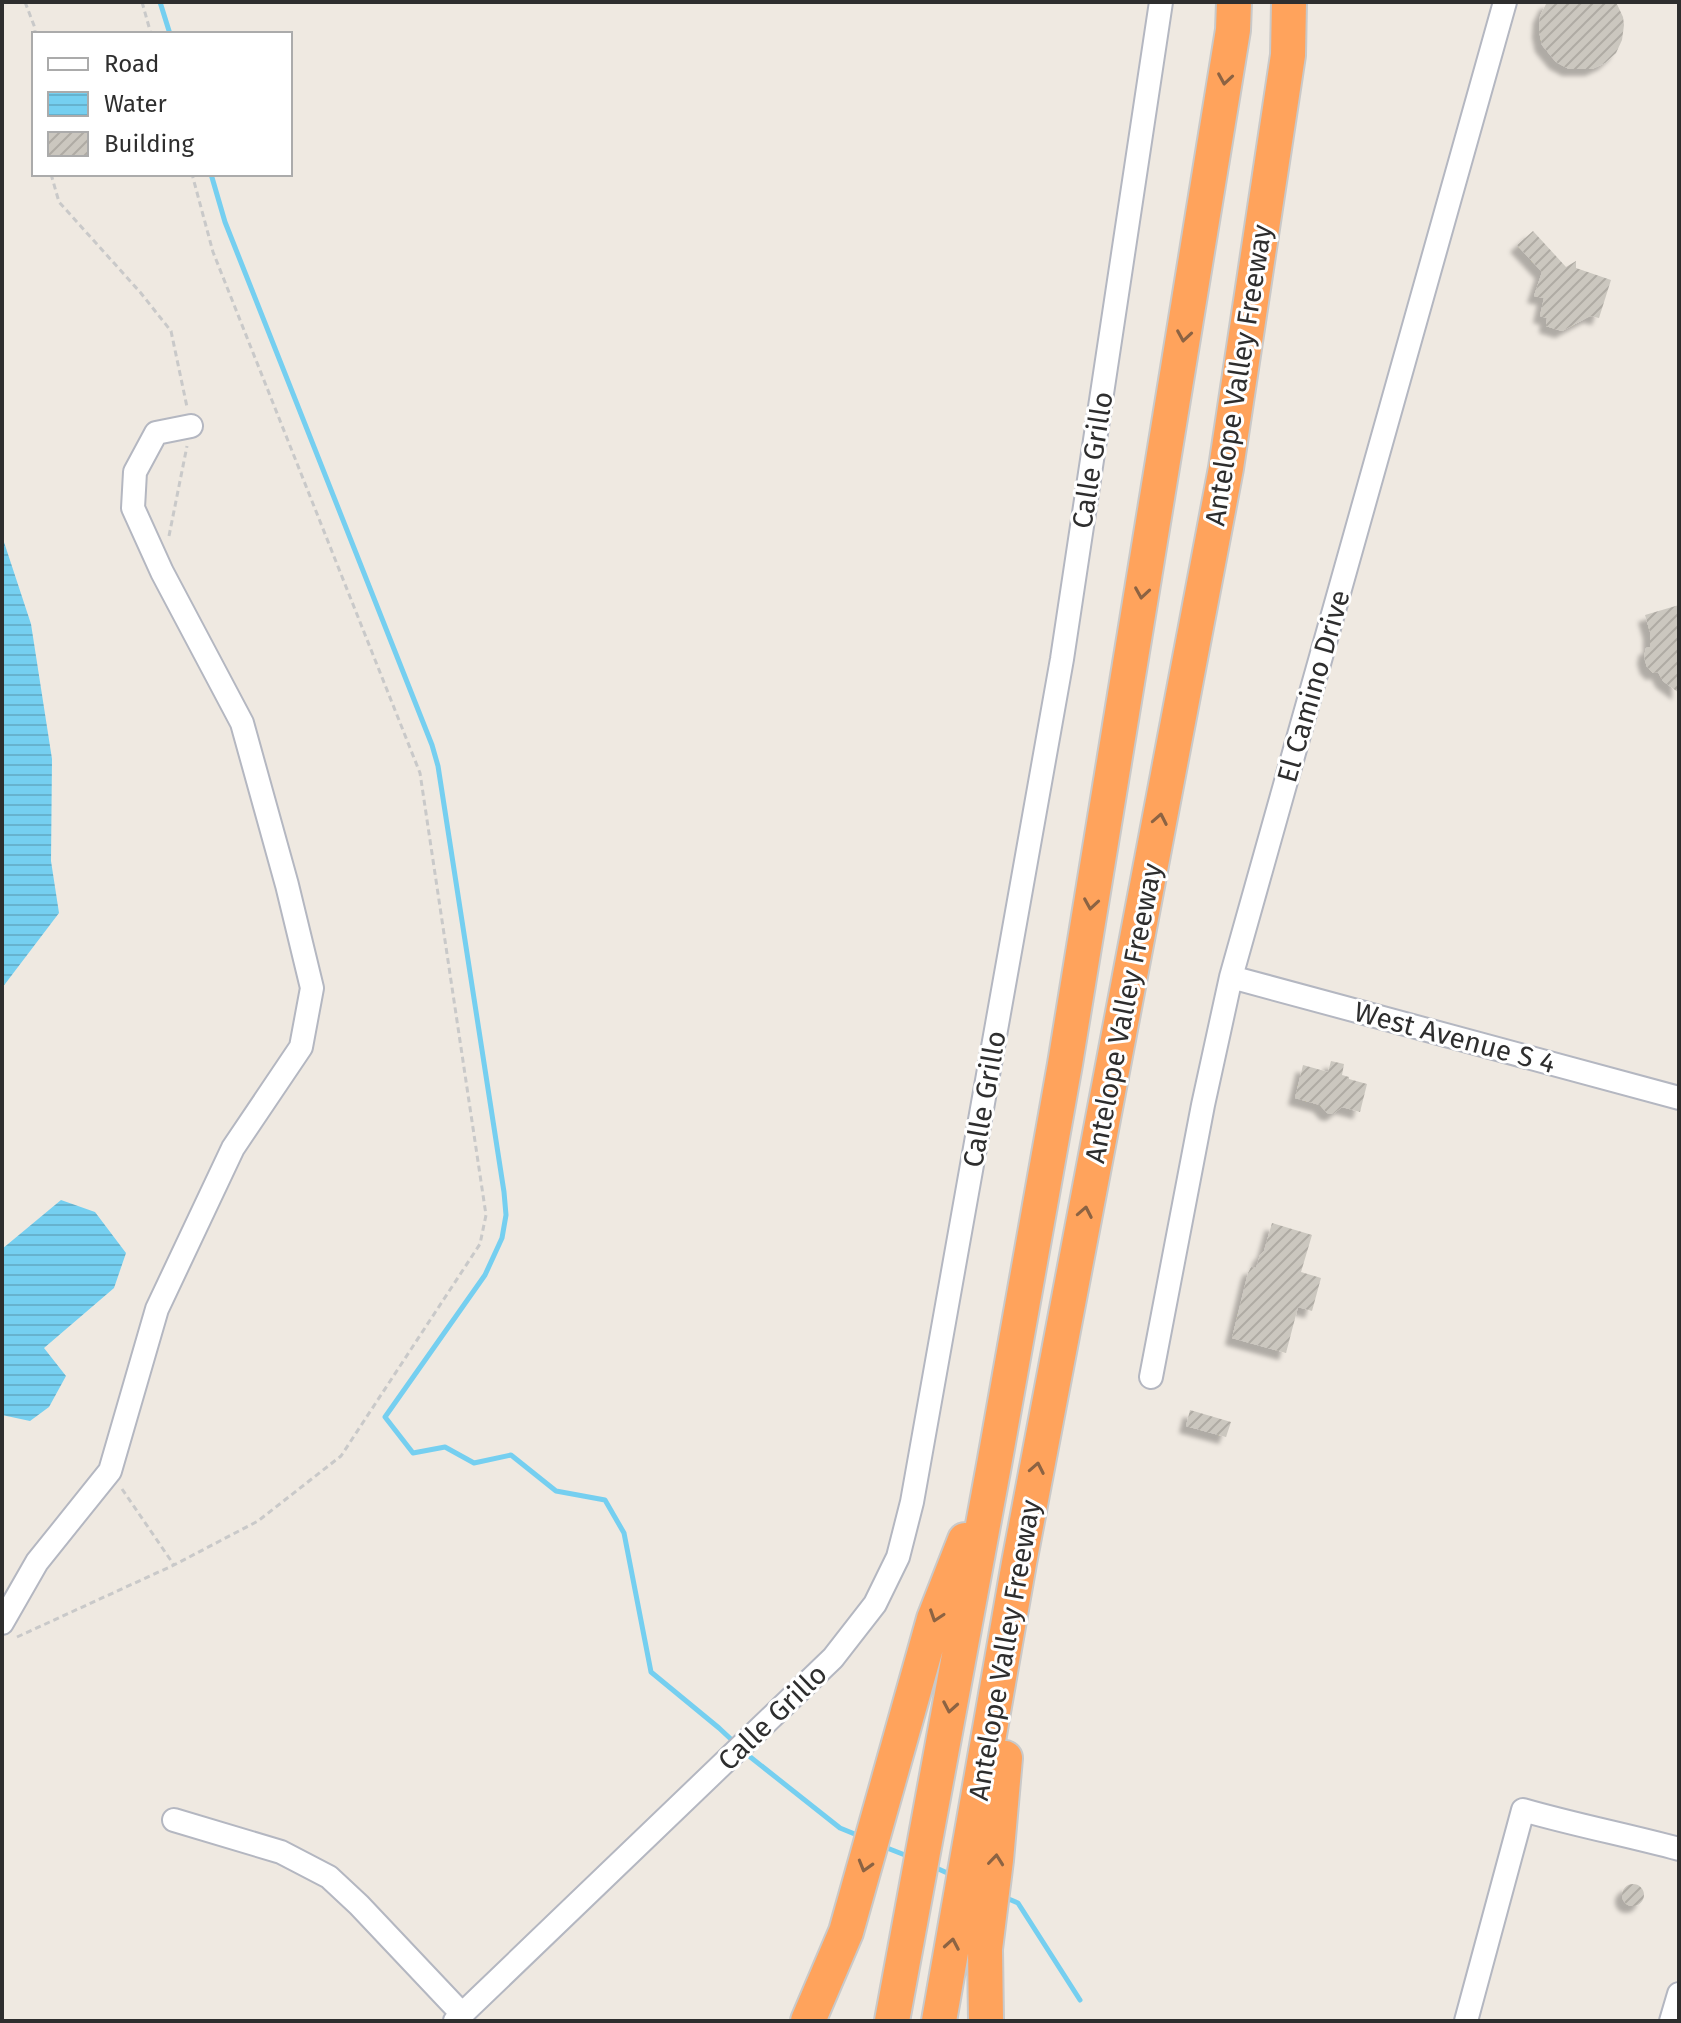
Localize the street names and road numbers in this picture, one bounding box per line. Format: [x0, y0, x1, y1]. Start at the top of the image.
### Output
street label: Antelope Valley Freeway [1198, 222, 1279, 528]
street label: Calle Grillo [1065, 389, 1120, 531]
street label: El Camino Drive [1270, 586, 1357, 786]
street label: Antelope Valley Freeway [1078, 860, 1169, 1166]
street label: West Avenue S 4 [1351, 995, 1559, 1080]
street label: Calle Grillo [956, 1028, 1013, 1170]
street label: Antelope Valley Freeway [962, 1497, 1047, 1803]
street label: Calle Grillo [711, 1657, 834, 1777]

